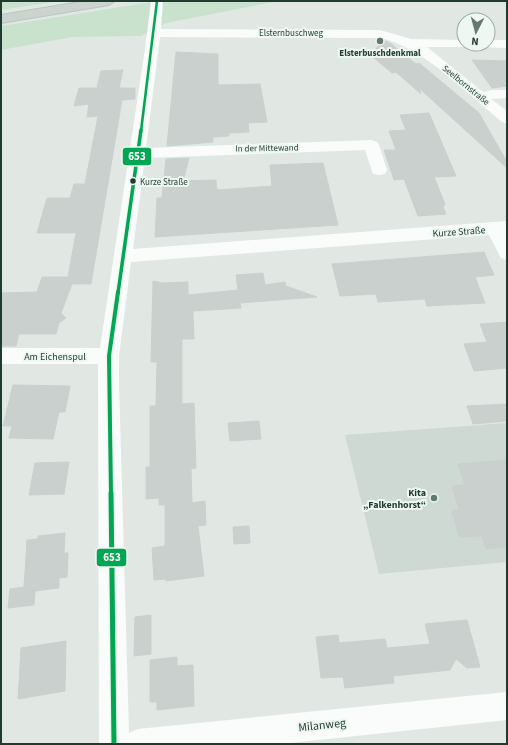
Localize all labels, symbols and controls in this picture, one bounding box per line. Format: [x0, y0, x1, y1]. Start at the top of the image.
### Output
north arrow [456, 12, 496, 52]
street label: Elsternbuschweg [259, 27, 323, 40]
text: N [471, 34, 479, 49]
marker: Elsterbuschdenkmal [375, 36, 385, 46]
place label: Elsterbuschdenkmal [339, 47, 421, 60]
street label: Seelbornstraße [439, 62, 493, 109]
street label: In der Mittewand [235, 141, 299, 156]
line badge: 653 [122, 147, 152, 166]
text: 653 [128, 149, 146, 164]
marker: Kurze Straße [128, 176, 138, 186]
place label: Kurze Straße [140, 176, 188, 189]
street label: Kurze Straße [432, 223, 486, 241]
street label: Am Eichenspul [24, 350, 86, 364]
place label: Kita „Falkenhorst“ [363, 486, 426, 512]
marker: Kita „Falkenhorst“ [429, 493, 439, 503]
line badge: 653 [96, 548, 127, 567]
text: 653 [103, 550, 121, 565]
street label: Milanweg [297, 715, 347, 736]

